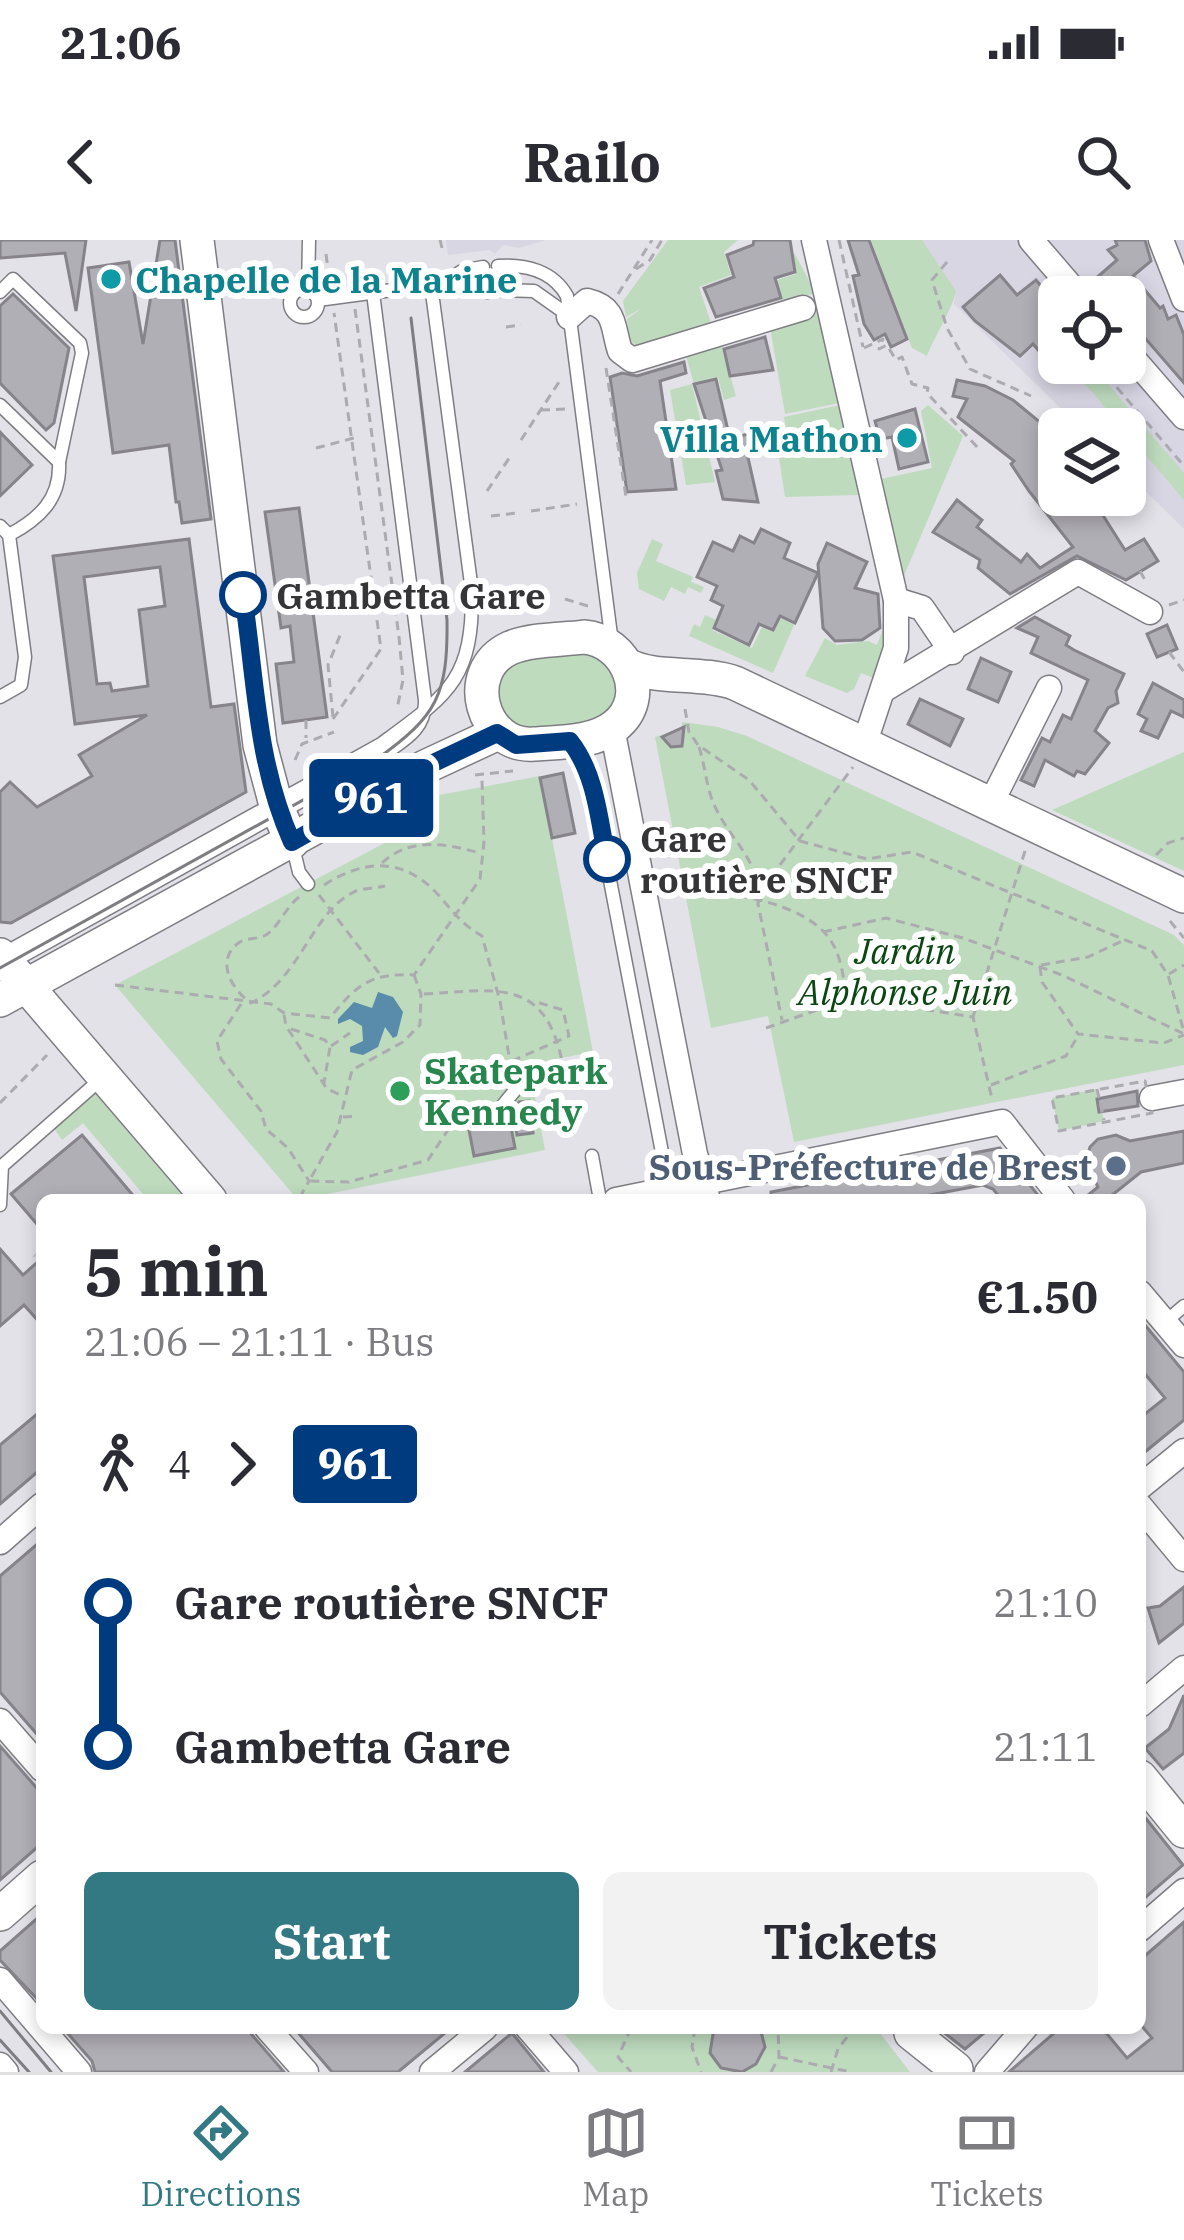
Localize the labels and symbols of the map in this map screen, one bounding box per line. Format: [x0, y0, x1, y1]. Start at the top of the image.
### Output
place label: Chapelle de la Marine [135, 256, 517, 303]
marker: Chapelle de la Marine [98, 266, 124, 292]
place label: Villa Mathon [660, 415, 883, 462]
marker: Villa Mathon [894, 425, 920, 451]
place label: Gambetta Gare [276, 572, 546, 619]
marker: Gambetta Gare [221, 573, 265, 617]
line badge: 961 [302, 759, 440, 837]
place label: Gare routière SNCF [640, 815, 893, 903]
marker: Gare routière SNCF [585, 837, 629, 881]
park label: Jardin Alphonse Juin [796, 927, 1013, 1015]
place label: Skatepark Kennedy [424, 1047, 608, 1135]
marker: Skatepark Kennedy [387, 1078, 413, 1104]
place label: Sous-Préfecture de Brest [648, 1143, 1092, 1190]
marker: Sous-Préfecture de Brest [1103, 1153, 1129, 1179]

